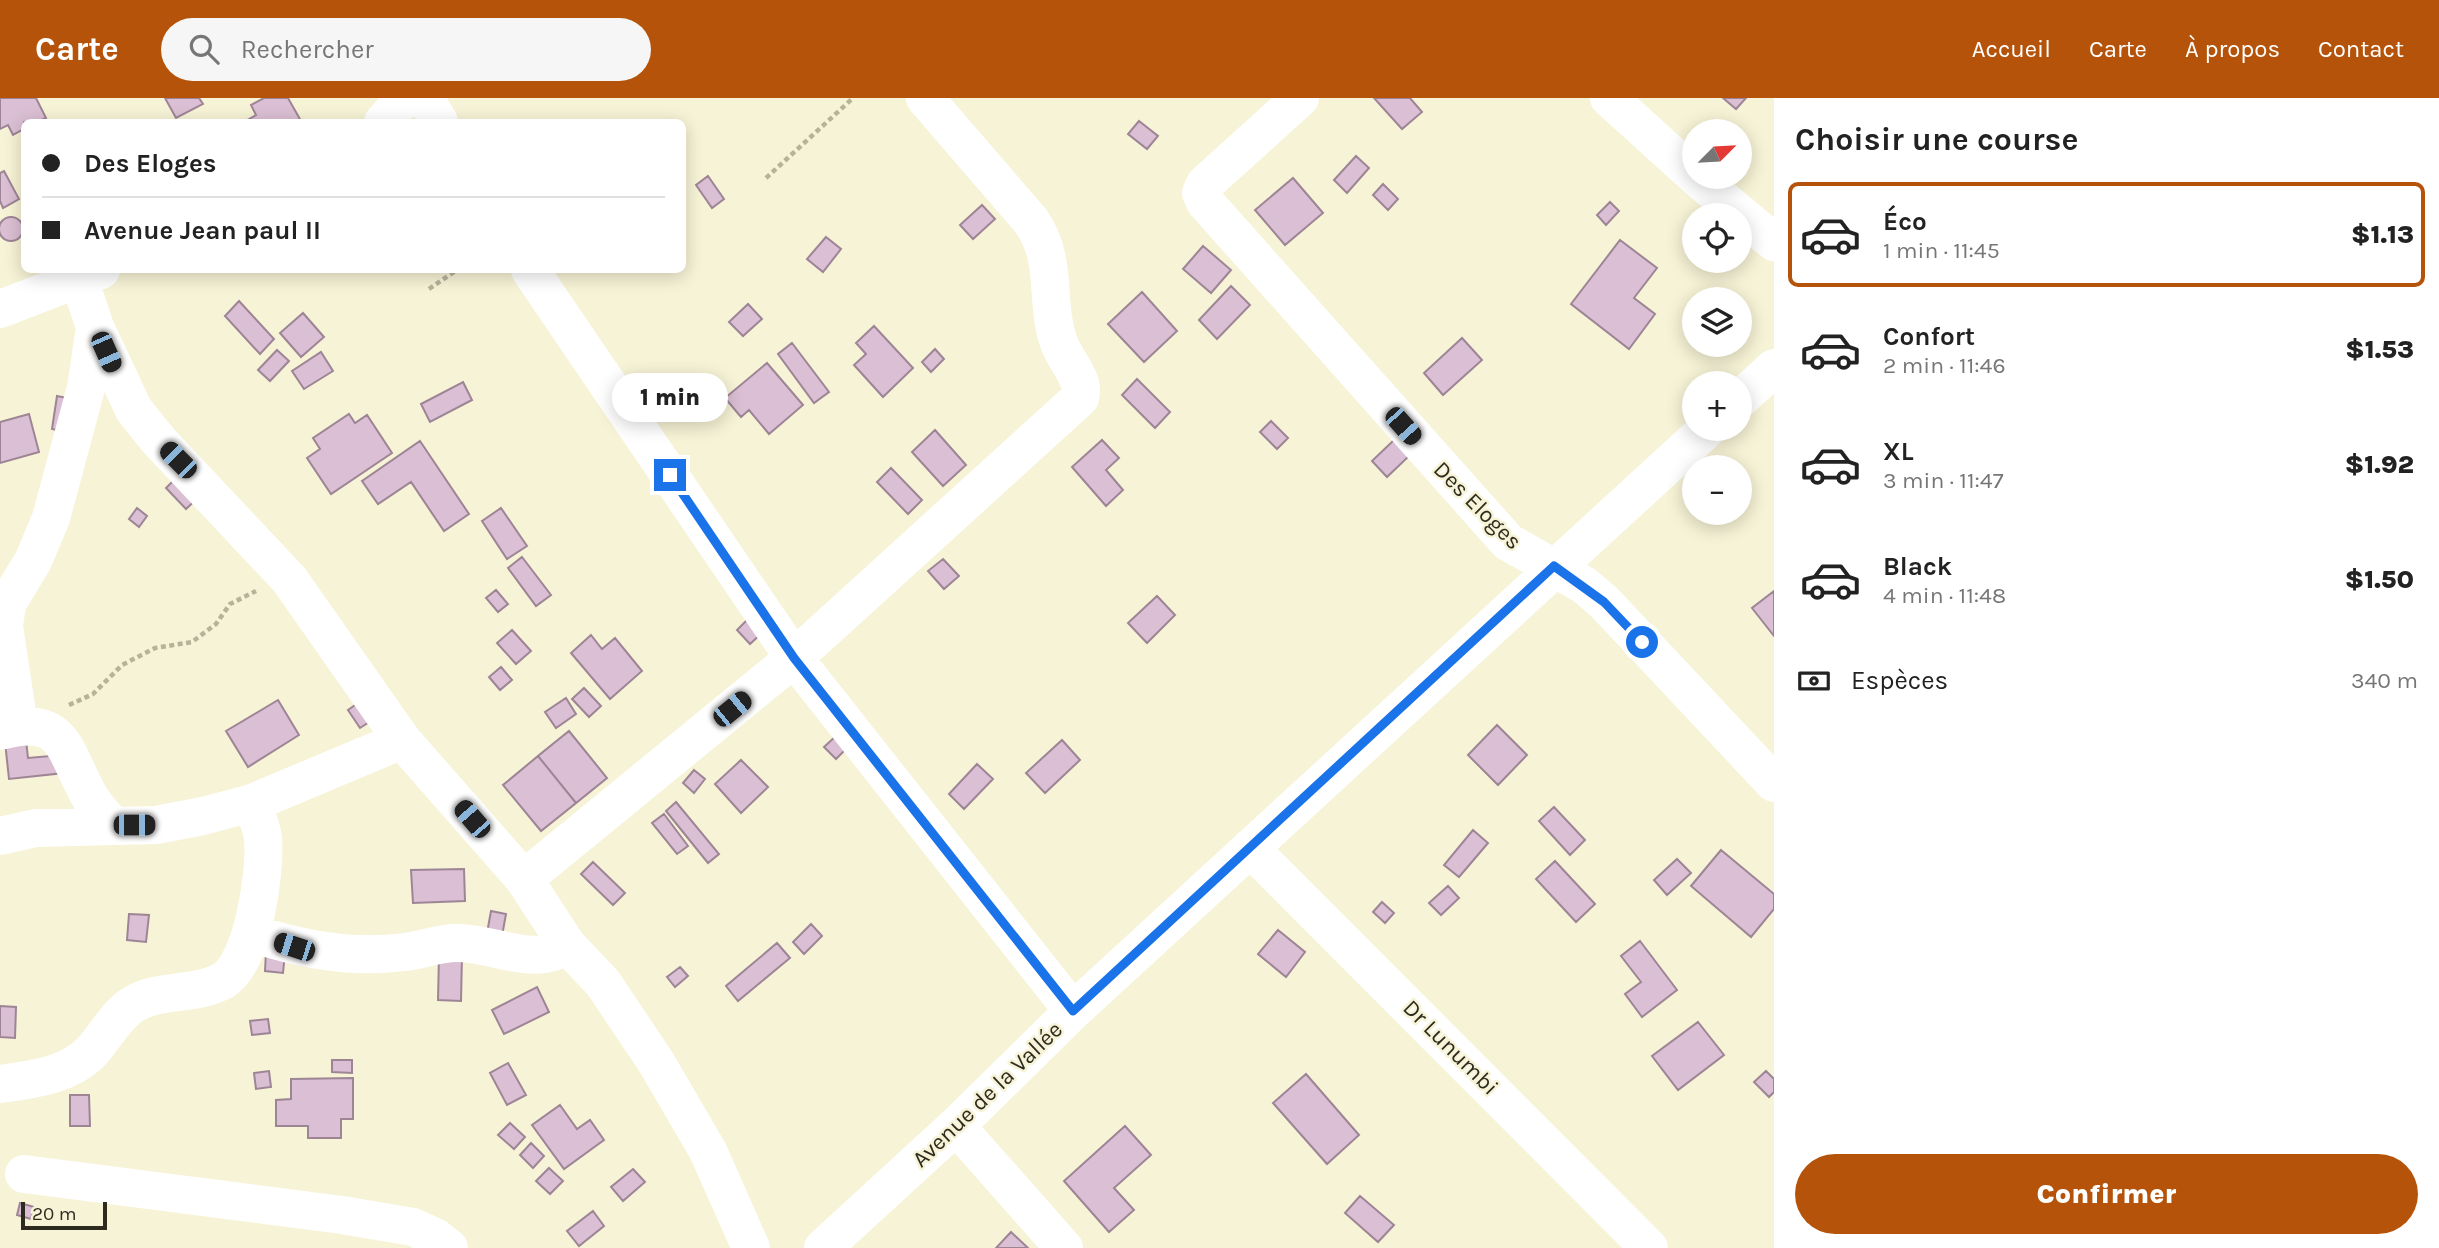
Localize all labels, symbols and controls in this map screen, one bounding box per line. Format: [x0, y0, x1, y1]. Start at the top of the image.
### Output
search box [161, 18, 651, 81]
text: Carte [35, 30, 119, 68]
icon: search [185, 30, 223, 68]
text: Rechercher [241, 34, 374, 65]
text: Accueil [1972, 35, 2051, 63]
text: Carte [2089, 35, 2147, 63]
text: À propos [2185, 35, 2280, 63]
text: Contact [2318, 35, 2404, 63]
north arrow [1682, 119, 1752, 189]
map controls [1682, 119, 1752, 525]
text: Choisir une course [1795, 121, 2078, 158]
text: Des Eloges [84, 148, 216, 179]
button: locate [1682, 203, 1752, 273]
icon: car [1799, 203, 1862, 266]
text: Éco [1883, 206, 1927, 237]
text: Avenue Jean paul II [84, 215, 321, 246]
text: $1.13 [2351, 219, 2414, 250]
text: 1 min · 11:45 [1883, 237, 2000, 264]
button: layers [1682, 287, 1752, 357]
icon: car [1799, 318, 1862, 381]
text: Confort [1883, 321, 1975, 352]
car [88, 329, 125, 375]
text: $1.53 [2345, 334, 2414, 365]
text: 2 min · 11:46 [1883, 352, 2006, 379]
button: + [1682, 371, 1752, 441]
callout: 1 min [612, 374, 728, 422]
text: 1 min [640, 384, 700, 411]
car [1382, 403, 1425, 449]
icon: car [1799, 433, 1862, 496]
text: XL [1883, 436, 1914, 467]
car [156, 438, 201, 482]
text: $1.92 [2345, 449, 2414, 480]
button: − [1682, 455, 1752, 525]
street label: Des Eloges [1428, 456, 1527, 555]
route end [654, 459, 686, 491]
text: 3 min · 11:47 [1883, 467, 2003, 494]
icon: car [1799, 548, 1862, 611]
text: Black [1883, 551, 1952, 582]
text: $1.50 [2345, 564, 2414, 595]
text: 4 min · 11:48 [1883, 582, 2006, 609]
route start [1626, 626, 1658, 658]
icon: cash [1795, 662, 1833, 700]
text: Espèces [1851, 665, 1948, 696]
text: 340 m [2351, 667, 2418, 694]
car [710, 688, 755, 730]
car [451, 796, 494, 842]
car [114, 815, 156, 836]
car [271, 931, 318, 963]
street label: Dr Lunumbi [1397, 994, 1504, 1101]
street label: Avenue de la Vallée [907, 1016, 1068, 1173]
button: Confirmer [1795, 1154, 2418, 1234]
scale bar [21, 1199, 107, 1231]
text: 20 m [32, 1203, 77, 1225]

